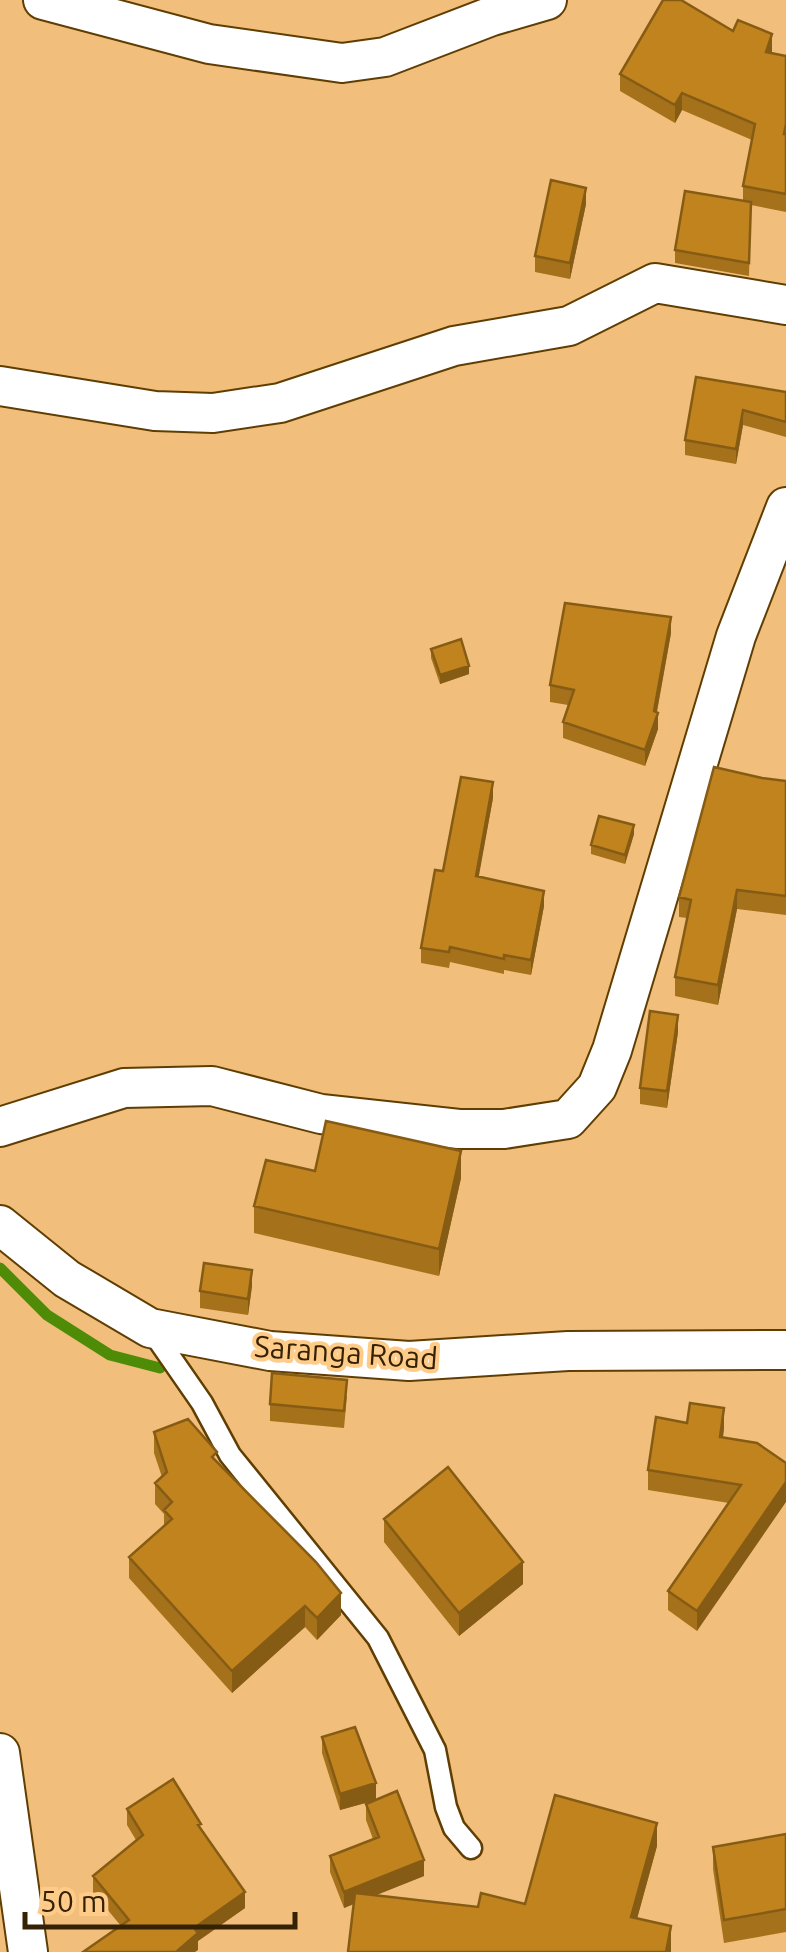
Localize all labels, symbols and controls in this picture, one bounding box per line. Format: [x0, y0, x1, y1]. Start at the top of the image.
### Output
street label: Saranga Road [253, 1329, 439, 1375]
scale bar [25, 1867, 295, 1929]
text: 50 m [40, 1884, 107, 1918]

